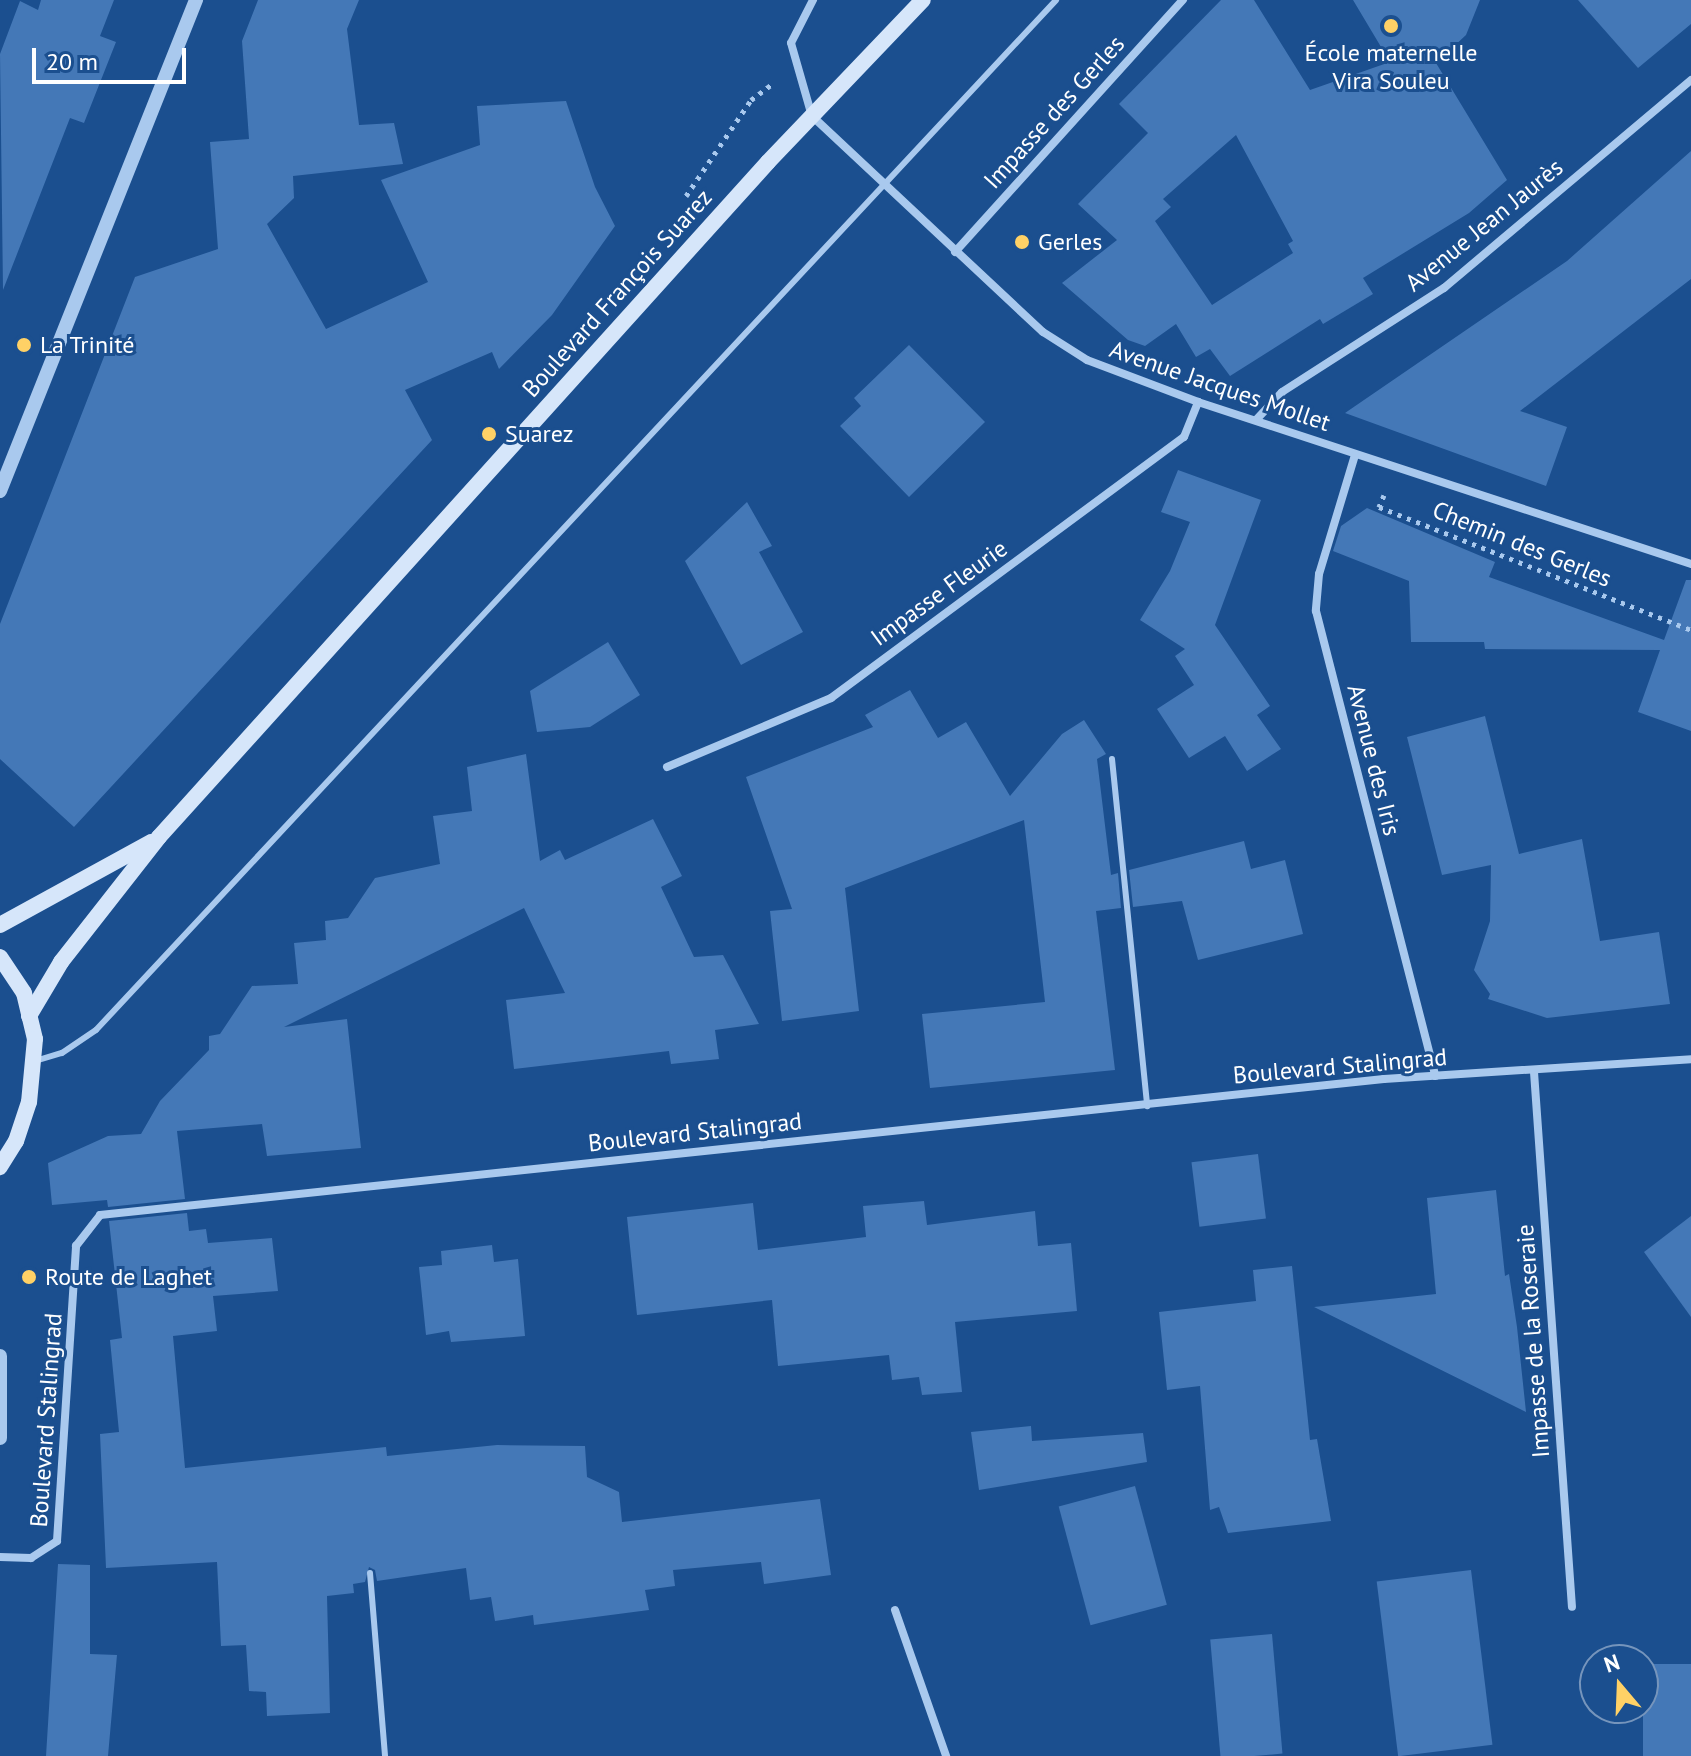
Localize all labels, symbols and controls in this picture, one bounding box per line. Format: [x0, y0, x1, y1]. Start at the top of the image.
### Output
marker: École maternelle Vira Souleu [1382, 17, 1400, 35]
street label: Impasse des Gerles [978, 29, 1130, 195]
scale bar [36, 32, 190, 82]
place label: École maternelle Vira Souleu [1305, 39, 1477, 95]
text: 20 m [46, 46, 98, 77]
street label: Avenue Jean Jaurès [1399, 153, 1569, 297]
street label: Boulevard François Suarez [516, 183, 718, 403]
place label: Gerles [1038, 228, 1102, 256]
marker: Gerles [1013, 233, 1031, 251]
place label: La Trinité [40, 331, 135, 359]
street label: Avenue Jacques Mollet [1106, 335, 1334, 437]
marker: La Trinité [15, 336, 33, 354]
place label: Suarez [505, 420, 573, 448]
marker: Suarez [480, 425, 498, 443]
street label: Chemin des Gerles [1428, 495, 1616, 593]
street label: Impasse Fleurie [865, 534, 1013, 652]
street label: Avenue des Iris [1341, 681, 1407, 839]
street label: Boulevard Stalingrad [1232, 1042, 1448, 1090]
street label: Boulevard Stalingrad [587, 1106, 803, 1158]
street label: Impasse de la Roseraie [1510, 1223, 1556, 1459]
place label: Route de Laghet [45, 1263, 212, 1291]
marker: Route de Laghet [20, 1268, 38, 1286]
street label: Boulevard Stalingrad [24, 1312, 68, 1528]
north arrow [1579, 1644, 1659, 1724]
text: N [1600, 1648, 1623, 1679]

